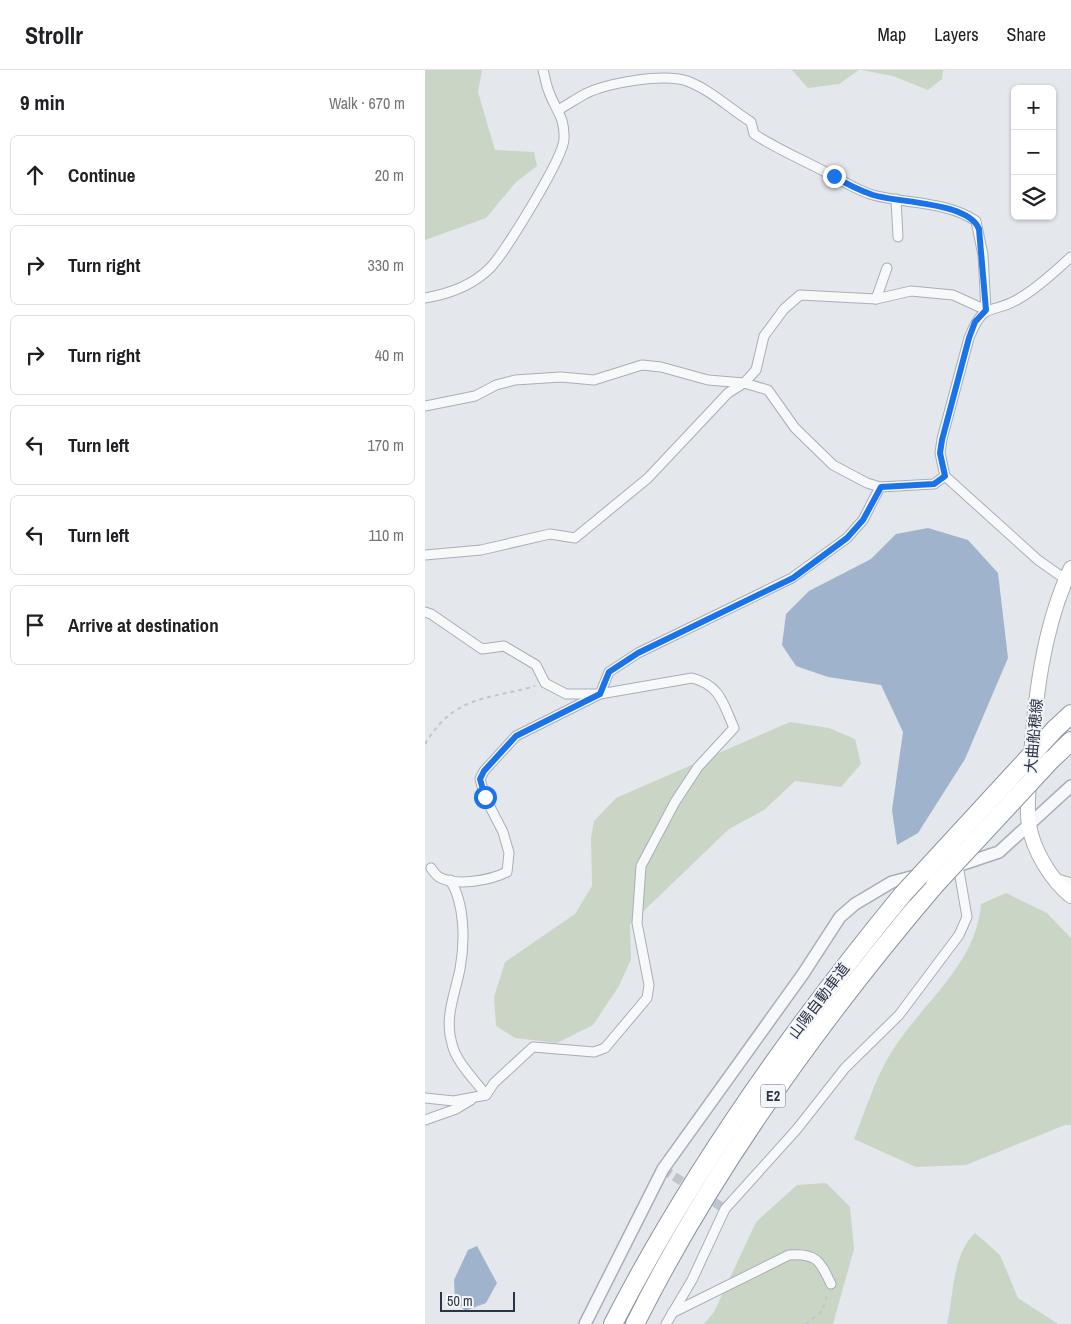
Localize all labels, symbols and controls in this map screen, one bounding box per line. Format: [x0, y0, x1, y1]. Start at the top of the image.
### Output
text: Strollr [25, 19, 83, 51]
text: Map [878, 22, 906, 47]
text: Layers [934, 22, 979, 47]
text: Share [1007, 22, 1046, 47]
map controls [1011, 85, 1056, 220]
button: + [1011, 85, 1056, 130]
text: 9 min [20, 88, 65, 117]
text: Walk · 670 m [329, 92, 405, 114]
button: − [1011, 130, 1056, 175]
icon: ahead [21, 161, 49, 189]
text: Continue [68, 162, 136, 188]
text: 20 m [375, 164, 404, 186]
route end [823, 165, 846, 188]
button: layers [1011, 175, 1056, 220]
icon: right [21, 251, 49, 279]
text: Turn right [68, 252, 140, 278]
text: 330 m [368, 254, 404, 276]
icon: right [21, 341, 49, 369]
text: Turn right [68, 342, 140, 368]
text: 40 m [375, 344, 404, 366]
icon: left [21, 431, 49, 459]
text: Turn left [68, 432, 129, 458]
text: 170 m [368, 434, 404, 456]
icon: left [21, 521, 49, 549]
text: Turn left [68, 522, 129, 548]
text: 110 m [368, 524, 404, 546]
icon: arrive [21, 611, 49, 639]
text: Arrive at destination [68, 612, 219, 638]
street label: 大曲船穂線 [1020, 698, 1047, 774]
route start [474, 786, 497, 809]
street label: 山陽自動車道 [783, 958, 854, 1043]
road number: E2 [761, 1084, 785, 1108]
scale bar [440, 1289, 515, 1312]
text: 50 m [447, 1292, 473, 1310]

